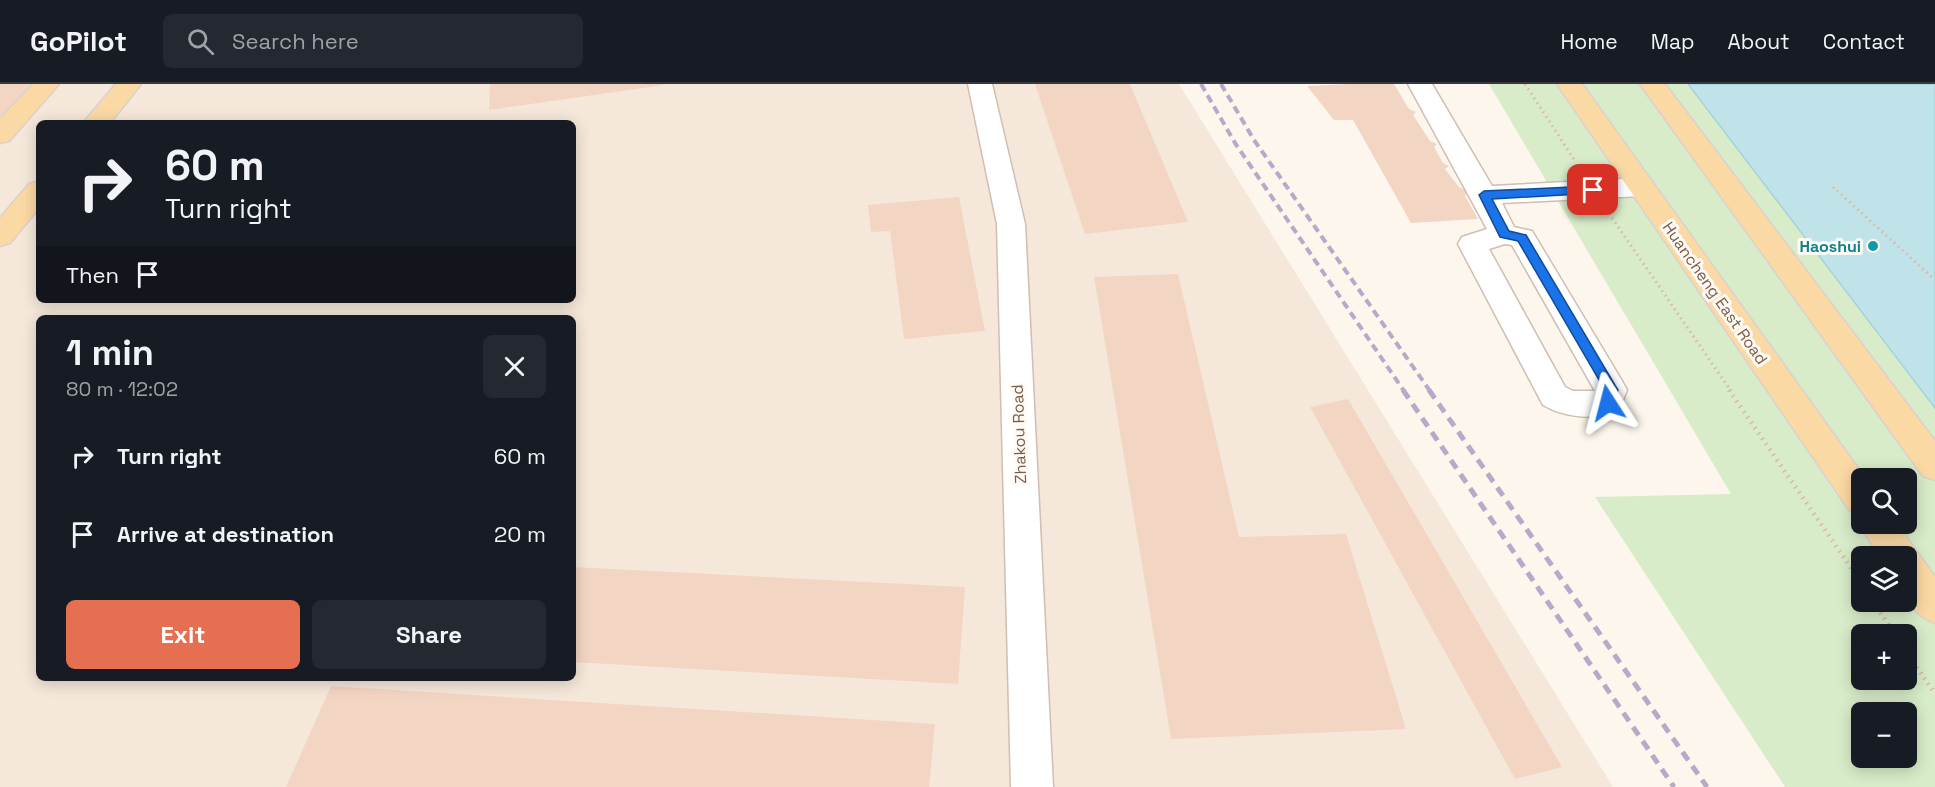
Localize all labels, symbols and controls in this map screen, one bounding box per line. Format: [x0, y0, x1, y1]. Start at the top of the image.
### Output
search box [163, 14, 583, 68]
text: GoPilot [30, 23, 127, 59]
icon: search [184, 25, 217, 58]
text: Search here [232, 27, 359, 55]
text: Home [1560, 28, 1618, 55]
text: Map [1651, 28, 1695, 55]
text: About [1728, 28, 1790, 55]
text: Contact [1823, 28, 1905, 55]
text: 60 m [165, 139, 265, 192]
icon: right [66, 144, 144, 222]
pin [1567, 164, 1618, 215]
icon: arrive [1576, 173, 1609, 206]
text: Turn right [165, 191, 292, 226]
street label: Huancheng East Road [1658, 218, 1772, 368]
place label: Haoshui [1799, 236, 1861, 257]
marker: Haoshui [1866, 239, 1880, 253]
icon: arrive [131, 258, 164, 291]
text: Then [66, 261, 119, 289]
text: 1 min [66, 330, 154, 376]
button: close [483, 335, 546, 398]
position arrow [1576, 371, 1640, 435]
text: 80 m · 12:02 [66, 376, 178, 402]
street label: Zhakou Road [1007, 384, 1031, 484]
icon: right [66, 440, 99, 473]
text: Turn right [117, 442, 222, 470]
text: 60 m [494, 442, 546, 470]
map controls [1851, 468, 1917, 768]
button: search [1851, 468, 1917, 534]
icon: arrive [66, 518, 99, 551]
text: Arrive at destination [117, 520, 334, 548]
text: 20 m [494, 520, 546, 548]
button: layers [1851, 546, 1917, 612]
button: Exit [66, 600, 300, 669]
button: Share [312, 600, 546, 669]
button: + [1851, 624, 1917, 690]
button: − [1851, 702, 1917, 768]

